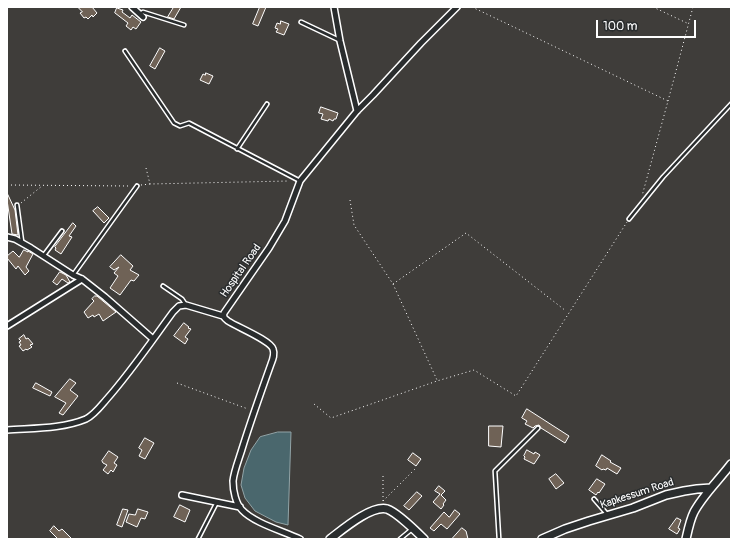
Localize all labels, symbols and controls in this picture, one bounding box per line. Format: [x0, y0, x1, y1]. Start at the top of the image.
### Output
scale bar [598, 12, 698, 38]
text: 100 m [603, 19, 637, 34]
street label: Hospital Road [218, 242, 264, 300]
street label: Kapkessum Road [598, 476, 676, 512]

